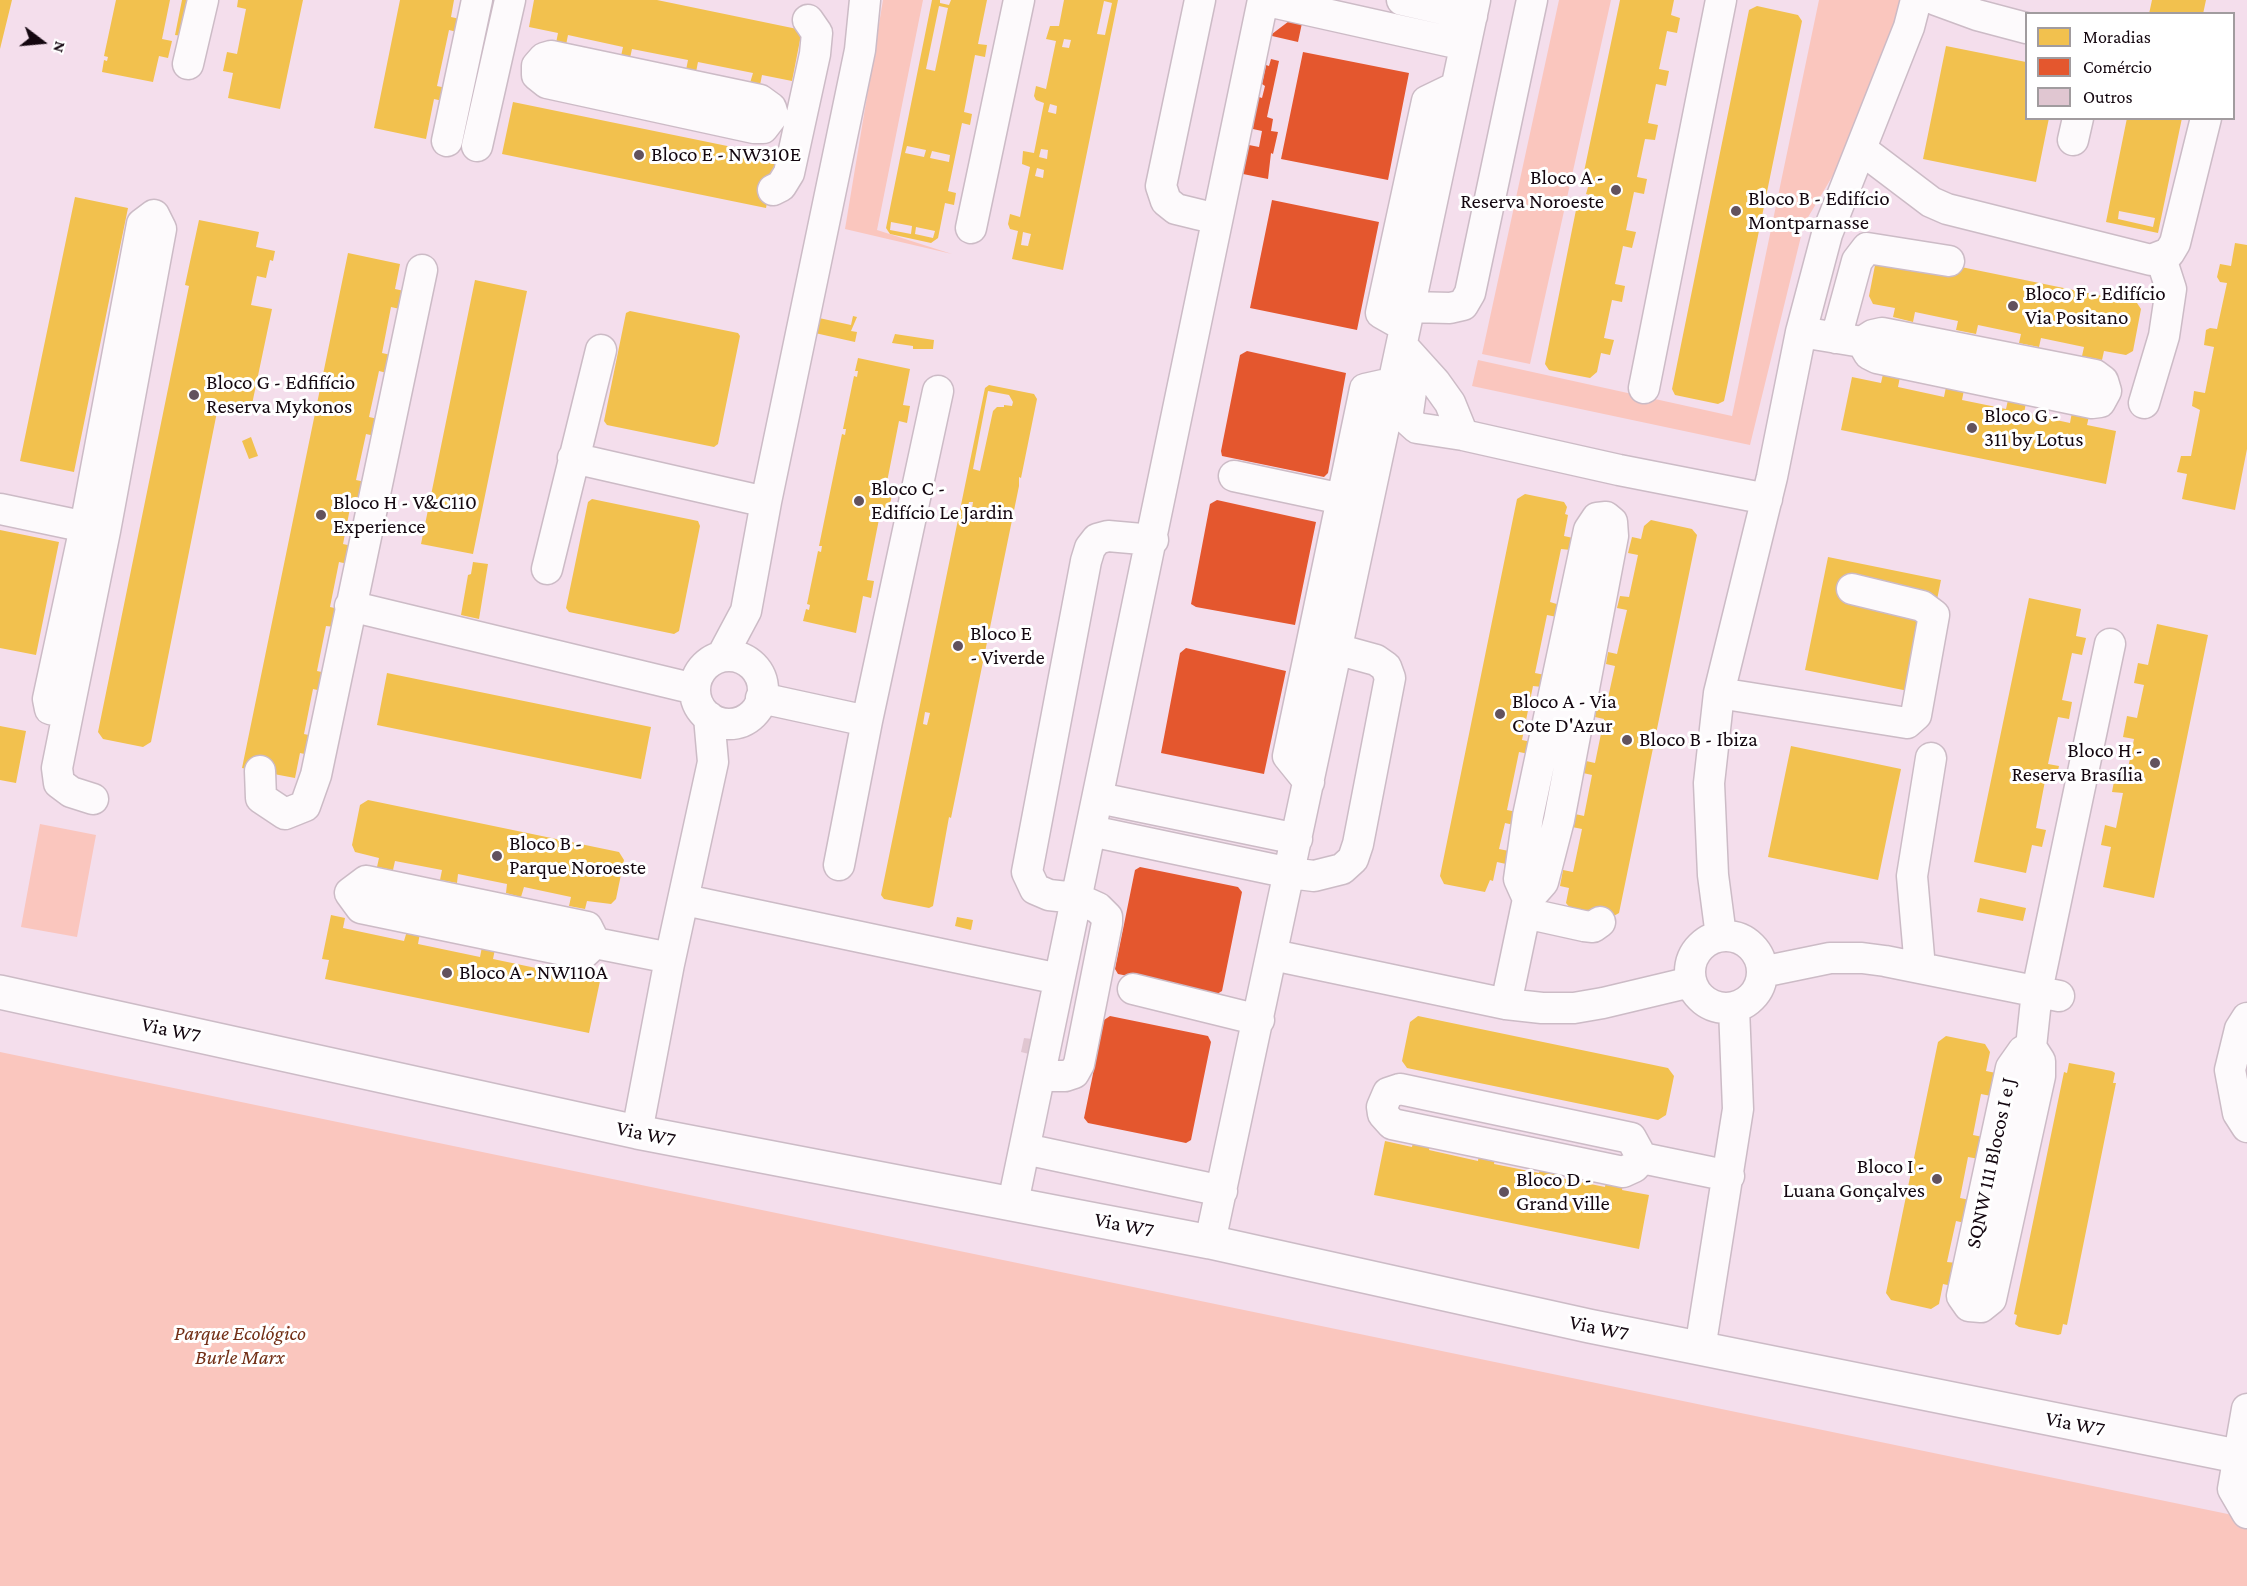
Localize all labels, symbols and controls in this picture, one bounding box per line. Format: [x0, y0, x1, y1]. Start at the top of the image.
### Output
north arrow [12, 12, 72, 72]
legend [2025, 12, 2235, 120]
text: Moradias [2083, 27, 2151, 47]
text: N [50, 40, 69, 55]
text: Comércio [2083, 57, 2152, 77]
text: Outros [2083, 87, 2133, 107]
place label: Bloco E - NW310E [651, 142, 801, 168]
marker: Bloco E - NW310E [632, 148, 646, 162]
place label: Bloco A - Reserva Noroeste [1460, 165, 1604, 215]
marker: Bloco A - Reserva Noroeste [1609, 183, 1623, 197]
place label: Bloco B - Edifício Montparnasse [1748, 186, 1890, 236]
marker: Bloco B - Edifício Montparnasse [1729, 204, 1743, 218]
place label: Bloco F - Edifício Via Positano [2025, 281, 2166, 331]
marker: Bloco F - Edifício Via Positano [2006, 299, 2020, 313]
place label: Bloco G - Edfifício Reserva Mykonos [206, 370, 355, 420]
marker: Bloco G - Edfifício Reserva Mykonos [187, 388, 201, 402]
place label: Bloco G - 311 by Lotus [1984, 403, 2083, 453]
marker: Bloco G - 311 by Lotus [1965, 421, 1979, 435]
place label: Bloco C - Edifício Le Jardin [871, 476, 1014, 526]
place label: Bloco H - V&C110 Experience [333, 490, 477, 540]
marker: Bloco C - Edifício Le Jardin [852, 494, 866, 508]
marker: Bloco H - V&C110 Experience [314, 508, 328, 522]
place label: Bloco E - Viverde [970, 621, 1045, 671]
marker: Bloco E - Viverde [951, 639, 965, 653]
place label: Bloco A - Via Cote D'Azur [1512, 689, 1617, 739]
marker: Bloco A - Via Cote D'Azur [1493, 707, 1507, 721]
place label: Bloco B - Ibiza [1639, 727, 1758, 753]
marker: Bloco B - Ibiza [1620, 733, 1634, 747]
place label: Bloco H - Reserva Brasília [2011, 738, 2143, 788]
marker: Bloco H - Reserva Brasília [2148, 756, 2162, 770]
place label: Bloco B - Parque Noroeste [509, 831, 646, 881]
marker: Bloco B - Parque Noroeste [490, 849, 504, 863]
place label: Bloco A - NW110A [459, 960, 608, 986]
marker: Bloco A - NW110A [440, 966, 454, 980]
street label: Via W7 [139, 1011, 203, 1049]
street label: SQNW 111 Blocos I e J [1961, 1075, 2021, 1251]
street label: Via W7 [614, 1115, 678, 1153]
place label: Bloco I - Luana Gonçalves [1783, 1154, 1925, 1204]
place label: Bloco D - Grand Ville [1516, 1167, 1610, 1217]
marker: Bloco I - Luana Gonçalves [1930, 1172, 1944, 1186]
marker: Bloco D - Grand Ville [1497, 1185, 1511, 1199]
street label: Via W7 [1092, 1207, 1156, 1243]
street label: Via W7 [1567, 1309, 1631, 1347]
park label: Parque Ecológico Burle Marx [174, 1321, 306, 1371]
street label: Via W7 [2043, 1406, 2107, 1442]

